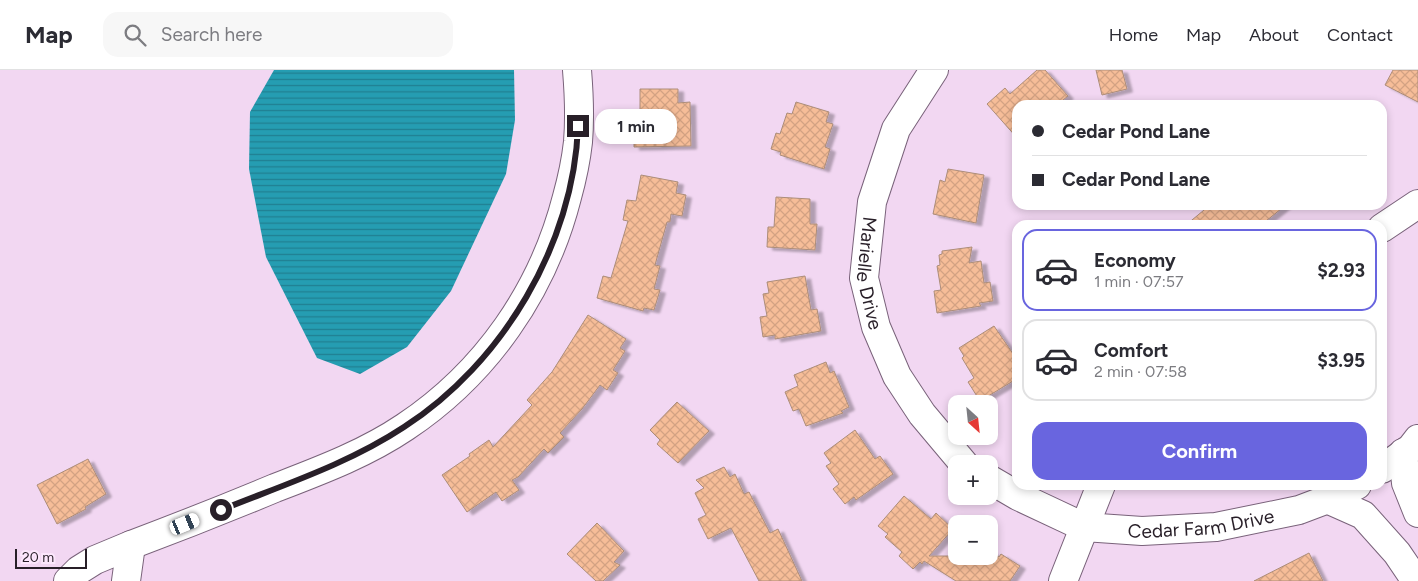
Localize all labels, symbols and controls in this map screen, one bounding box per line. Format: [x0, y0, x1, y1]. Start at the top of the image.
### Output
search box [103, 12, 453, 57]
text: Map [25, 20, 73, 49]
icon: search [121, 21, 149, 49]
text: Search here [161, 23, 262, 46]
text: Home [1109, 24, 1158, 46]
text: Map [1186, 24, 1221, 46]
text: About [1249, 24, 1299, 46]
text: Contact [1327, 24, 1393, 46]
callout: 1 min [596, 108, 678, 144]
route end [567, 115, 589, 137]
text: 1 min [617, 117, 655, 136]
text: Cedar Pond Lane [1062, 120, 1210, 143]
text: Cedar Pond Lane [1062, 168, 1210, 191]
street label: Marielle Drive [852, 215, 887, 332]
icon: car [1034, 248, 1079, 293]
text: Economy [1094, 249, 1176, 272]
text: $2.93 [1317, 259, 1365, 282]
text: 1 min · 07:57 [1094, 272, 1183, 291]
icon: car [1034, 338, 1079, 383]
text: Comfort [1094, 339, 1169, 362]
text: $3.95 [1317, 349, 1365, 372]
text: 2 min · 07:58 [1094, 362, 1187, 381]
north arrow [948, 395, 998, 445]
map controls [948, 395, 998, 565]
button: Confirm [1032, 422, 1367, 480]
button: + [948, 455, 998, 505]
route start [210, 499, 232, 521]
street label: Cedar Farm Drive [1127, 504, 1276, 543]
car [168, 511, 201, 537]
button: − [948, 515, 998, 565]
scale bar [15, 546, 88, 569]
text: 20 m [22, 549, 54, 566]

